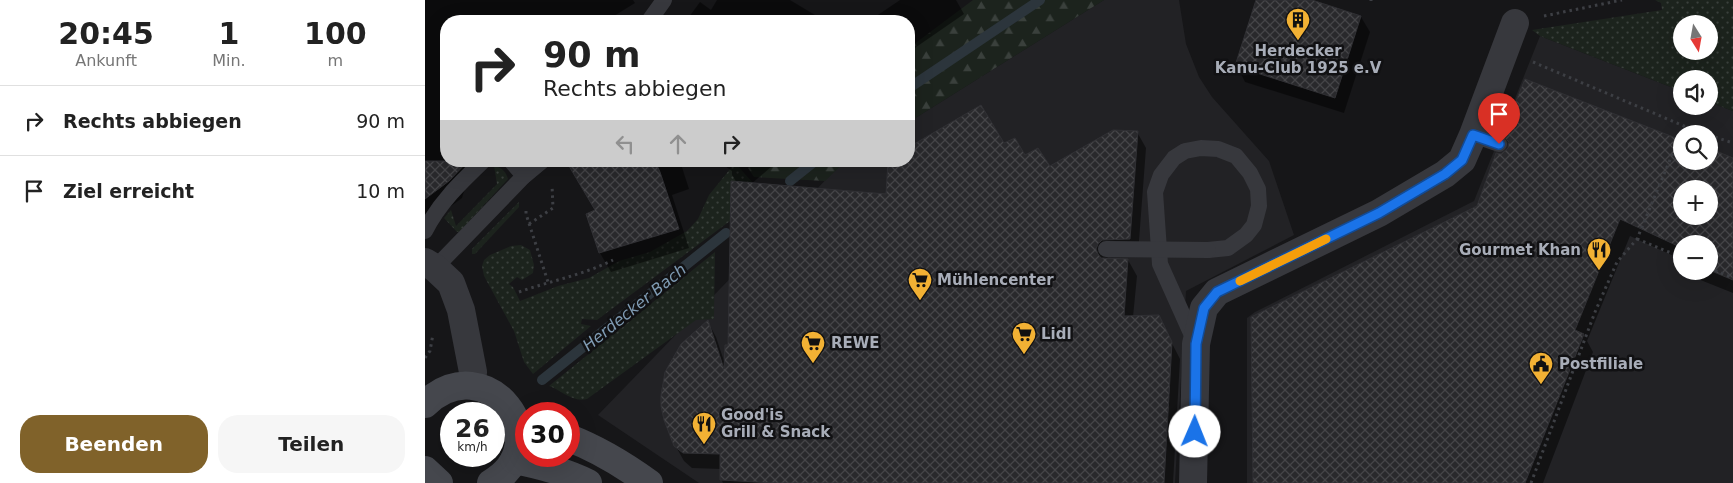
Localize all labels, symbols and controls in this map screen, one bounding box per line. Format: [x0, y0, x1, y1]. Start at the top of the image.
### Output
building icon: Herdecker Kanu-Club 1925 e.V [1285, 7, 1311, 41]
north arrow [1673, 15, 1717, 60]
map controls [1673, 15, 1718, 280]
text: 20:45 [58, 16, 154, 51]
text: 1 [218, 16, 239, 51]
text: 100 [304, 16, 367, 51]
icon: right [460, 35, 525, 100]
text: 90 m [543, 35, 640, 75]
place label: Herdecker Kanu-Club 1925 e.V [1215, 42, 1382, 77]
text: Ankunft [75, 51, 137, 70]
text: Min. [212, 51, 246, 70]
text: m [328, 51, 343, 70]
button: sound [1673, 70, 1718, 115]
text: Rechts abbiegen [543, 76, 726, 101]
pin [1478, 93, 1520, 144]
icon: arrive [1485, 100, 1513, 128]
icon: right [20, 107, 48, 135]
text: Rechts abbiegen [63, 110, 242, 132]
text: 90 m [356, 110, 405, 132]
button: search [1673, 125, 1718, 170]
icon: left [611, 130, 639, 158]
icon: ahead [664, 130, 692, 158]
icon: right [717, 130, 745, 158]
icon: arrive [20, 177, 48, 205]
text: Ziel erreicht [63, 180, 194, 202]
text: 10 m [356, 180, 405, 202]
button: + [1673, 180, 1718, 225]
button: − [1673, 235, 1718, 280]
restaurant icon: Gourmet Khan [1586, 237, 1612, 271]
place label: Gourmet Khan [1459, 241, 1581, 259]
water label: Herdecker Bach [579, 260, 690, 355]
supermarket icon: Mühlencenter [907, 267, 933, 301]
place label: Mühlencenter [937, 271, 1054, 289]
supermarket icon: Lidl [1011, 321, 1037, 355]
place label: Lidl [1041, 325, 1072, 343]
supermarket icon: REWE [800, 330, 826, 364]
place label: REWE [831, 334, 880, 352]
public building icon: Postfiliale [1528, 351, 1554, 385]
place label: Postfiliale [1559, 355, 1643, 373]
speed limit sign: 30 [515, 402, 580, 467]
position arrow [1168, 405, 1220, 457]
place label: Good'is Grill & Snack [721, 406, 831, 441]
restaurant icon: Good'is Grill & Snack [691, 411, 717, 445]
text: 26 [455, 414, 490, 443]
button: Beenden [20, 415, 208, 473]
button: Teilen [218, 415, 405, 473]
text: km/h [457, 440, 488, 454]

